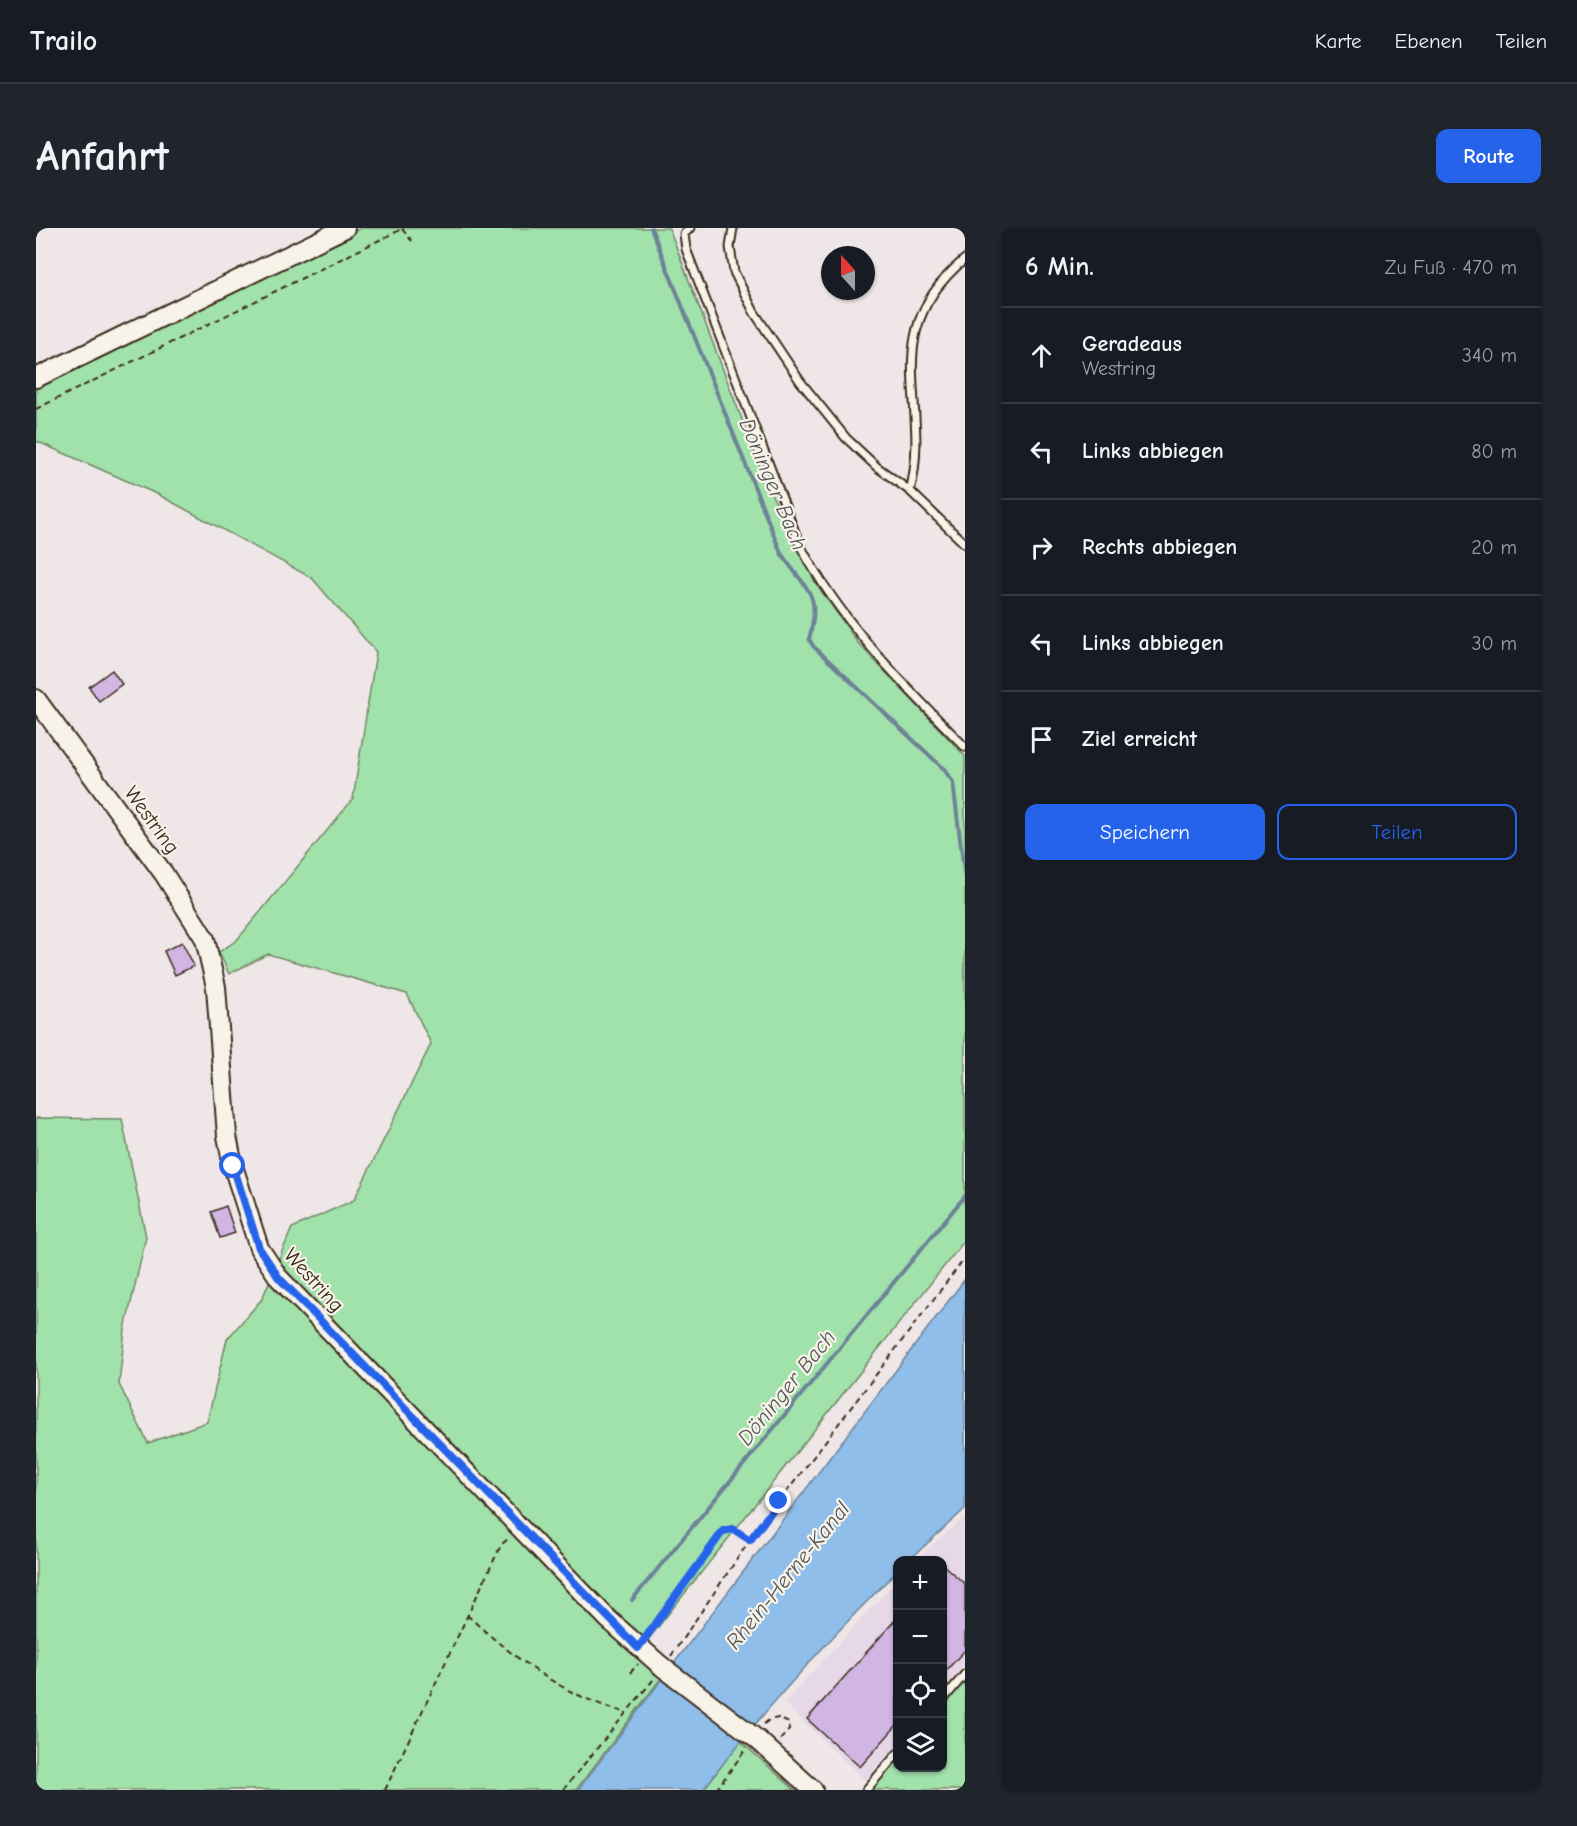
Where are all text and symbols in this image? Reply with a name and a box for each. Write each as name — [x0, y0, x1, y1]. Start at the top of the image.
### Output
text: Trailo — [30, 25, 97, 57]
text: Karte — [1315, 29, 1362, 53]
text: Ebenen — [1395, 29, 1463, 53]
text: Teilen — [1496, 29, 1547, 53]
button: Route — [1436, 129, 1541, 183]
text: Anfahrt — [36, 132, 169, 181]
north arrow — [821, 246, 875, 300]
text: 6 Min. — [1025, 252, 1094, 282]
text: Zu Fuß · 470 m — [1385, 256, 1517, 279]
text: Geradeaus — [1082, 331, 1182, 357]
icon: ahead — [1025, 339, 1058, 372]
text: 340 m — [1462, 344, 1517, 367]
text: Westring — [1082, 357, 1156, 380]
water label: Döninger Bach — [734, 414, 813, 554]
icon: left — [1025, 435, 1058, 468]
text: Links abbiegen — [1082, 438, 1224, 464]
text: 80 m — [1471, 440, 1517, 463]
icon: right — [1025, 531, 1058, 564]
text: Rechts abbiegen — [1082, 534, 1237, 560]
text: 20 m — [1471, 536, 1517, 559]
icon: left — [1025, 627, 1058, 660]
text: Links abbiegen — [1082, 630, 1224, 656]
text: 30 m — [1471, 632, 1517, 655]
icon: arrive — [1025, 723, 1058, 756]
text: Ziel erreicht — [1082, 726, 1197, 752]
street label: Westring — [119, 781, 185, 859]
button: Speichern — [1025, 804, 1265, 860]
button: Teilen — [1277, 804, 1517, 860]
route start — [219, 1152, 245, 1178]
street label: Westring — [279, 1243, 349, 1317]
water label: Döninger Bach — [732, 1325, 841, 1451]
route end — [765, 1487, 791, 1513]
water label: Rhein-Herne-Kanal — [720, 1496, 856, 1655]
map controls — [893, 1556, 947, 1772]
button: + — [893, 1556, 947, 1610]
button: − — [893, 1610, 947, 1664]
button: locate — [893, 1664, 947, 1718]
button: layers — [893, 1718, 947, 1772]

